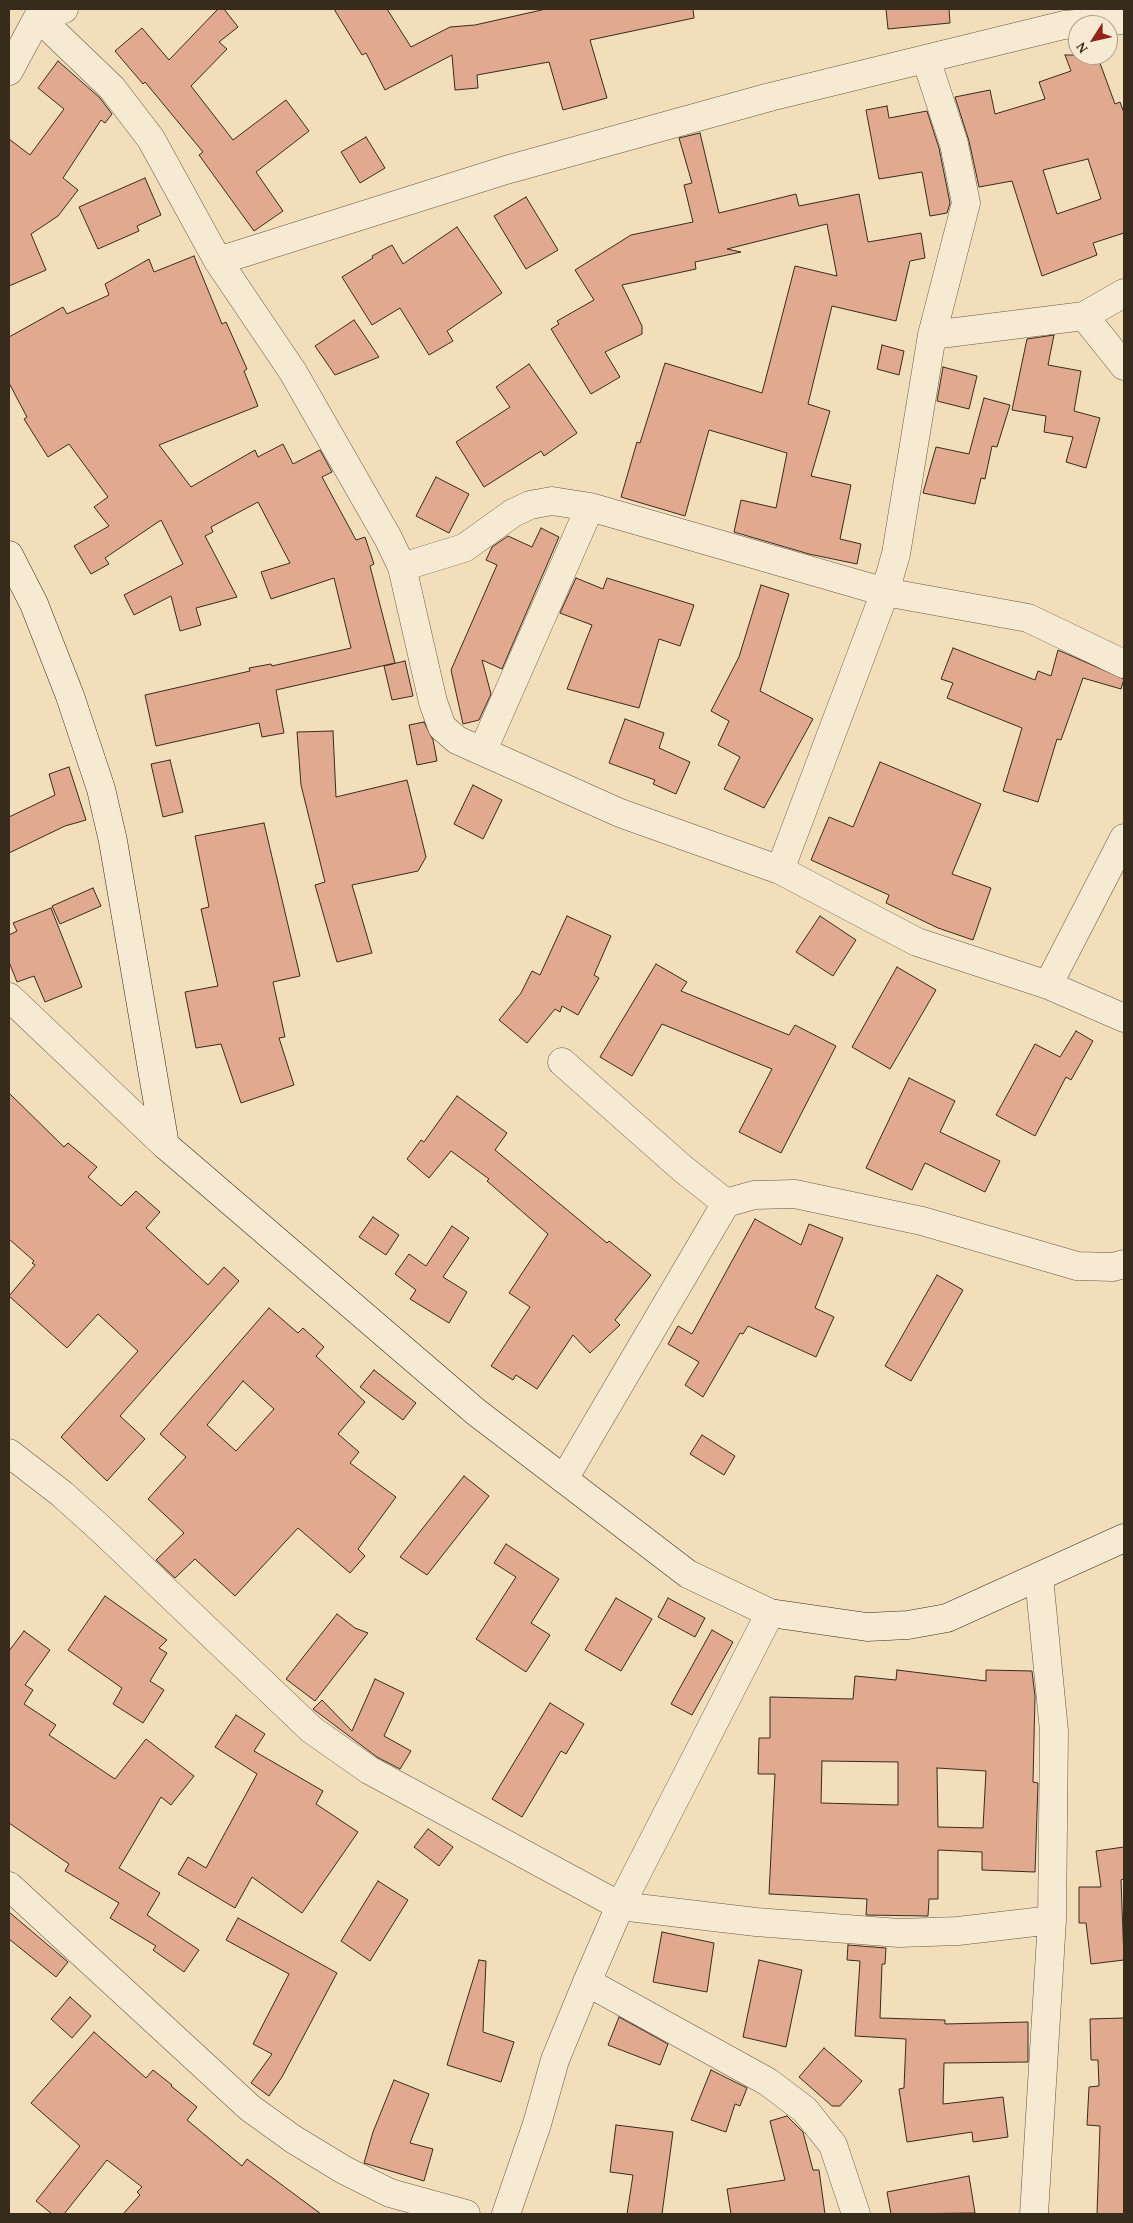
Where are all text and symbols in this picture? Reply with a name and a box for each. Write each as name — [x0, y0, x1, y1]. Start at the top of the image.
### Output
north arrow — [1068, 15, 1118, 65]
text: N — [1071, 38, 1092, 58]

